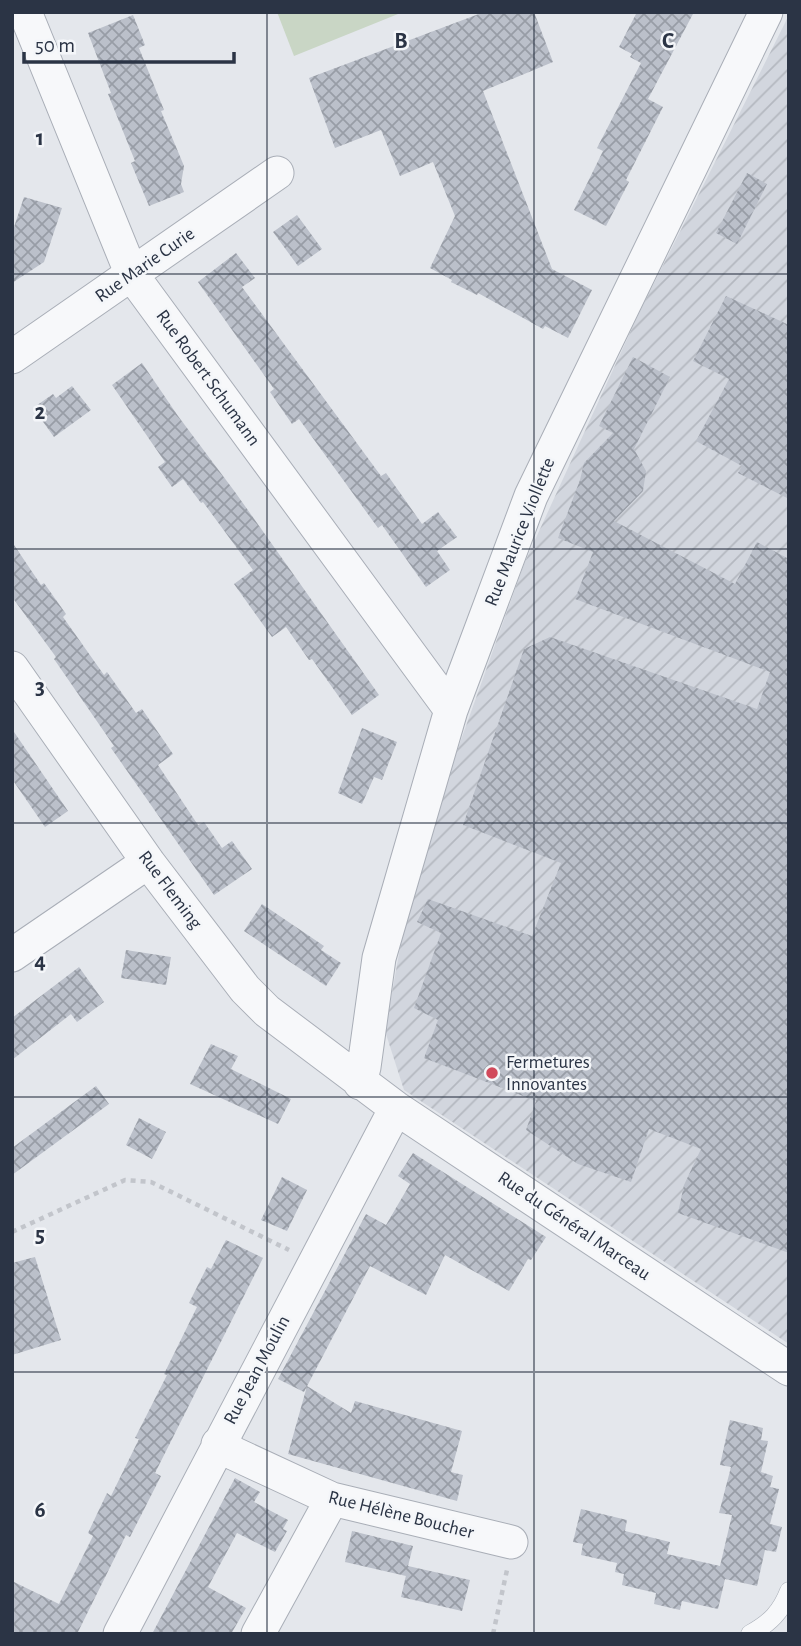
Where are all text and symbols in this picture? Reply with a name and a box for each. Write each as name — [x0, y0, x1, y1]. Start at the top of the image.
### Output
scale bar — [24, 21, 234, 65]
text: B — [394, 30, 408, 53]
text: C — [662, 30, 674, 53]
text: 50 m — [35, 35, 75, 56]
text: 1 — [36, 127, 44, 150]
street label: Rue Marie Curie — [92, 224, 198, 306]
street label: Rue Robert Schumann — [152, 306, 264, 450]
text: 2 — [35, 401, 46, 424]
street label: Rue Maurice Viollette — [482, 455, 558, 609]
text: 3 — [35, 676, 45, 699]
street label: Rue Fleming — [135, 847, 206, 933]
text: 4 — [34, 950, 46, 973]
place label: Fermetures Innovantes — [506, 1053, 590, 1094]
marker: Fermetures Innovantes — [484, 1065, 500, 1081]
street label: Rue du Général Marceau — [494, 1168, 654, 1284]
text: 5 — [35, 1224, 45, 1247]
street label: Rue Jean Moulin — [220, 1312, 294, 1428]
street label: Rue Hélène Boucher — [326, 1488, 476, 1542]
text: 6 — [34, 1499, 46, 1522]

